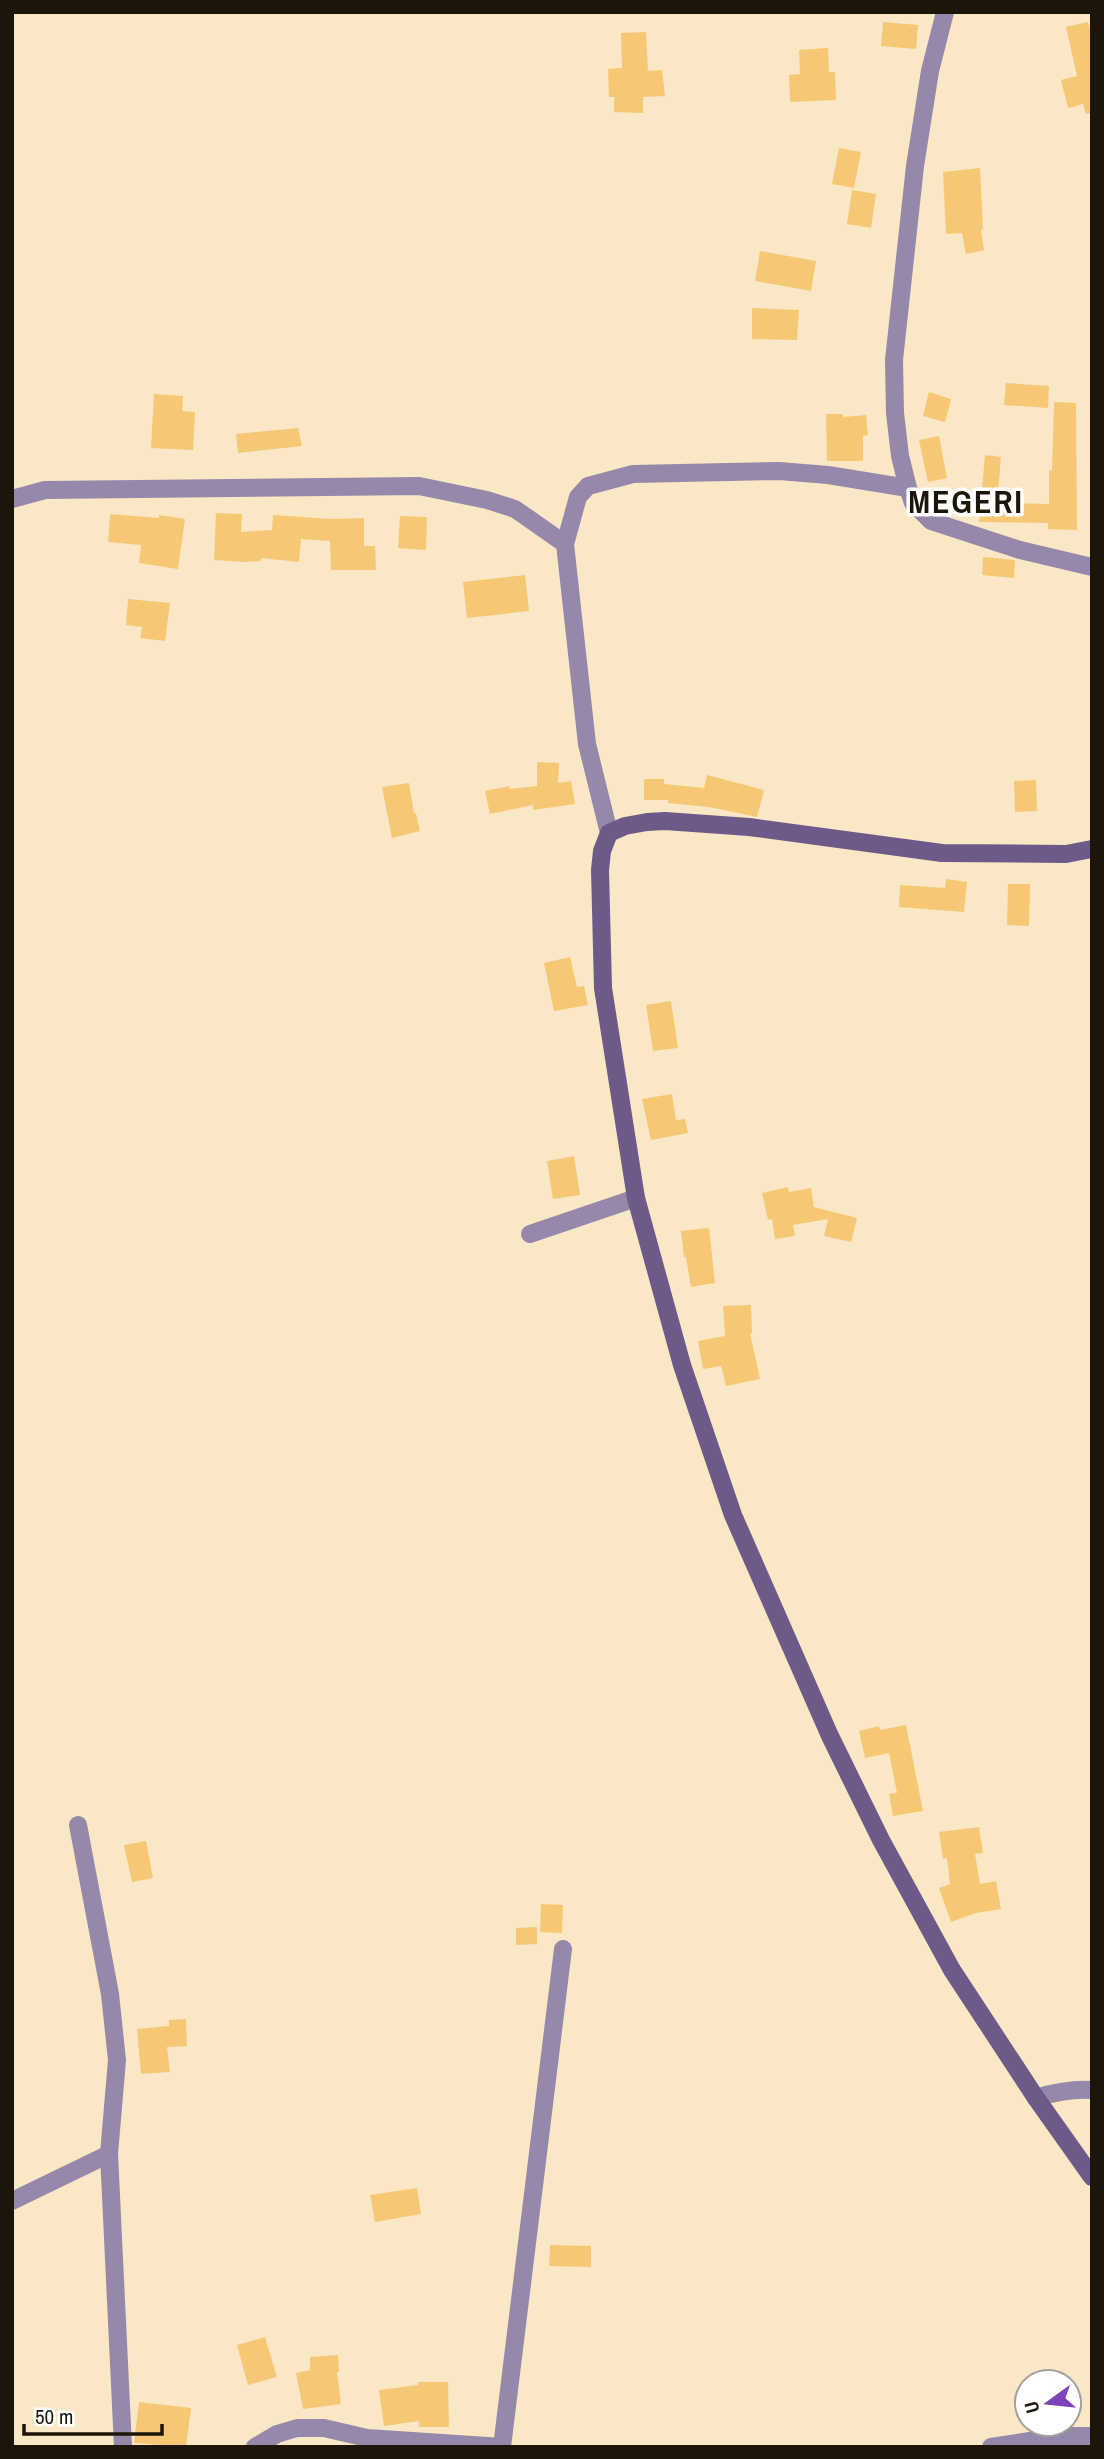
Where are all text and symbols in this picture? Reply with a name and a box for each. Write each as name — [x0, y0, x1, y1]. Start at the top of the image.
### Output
district label: MEGERI — [908, 480, 1024, 523]
north arrow — [1013, 2368, 1083, 2438]
scale bar — [24, 2392, 163, 2436]
text: U — [1018, 2399, 1046, 2416]
text: 50 m — [35, 2402, 73, 2431]

